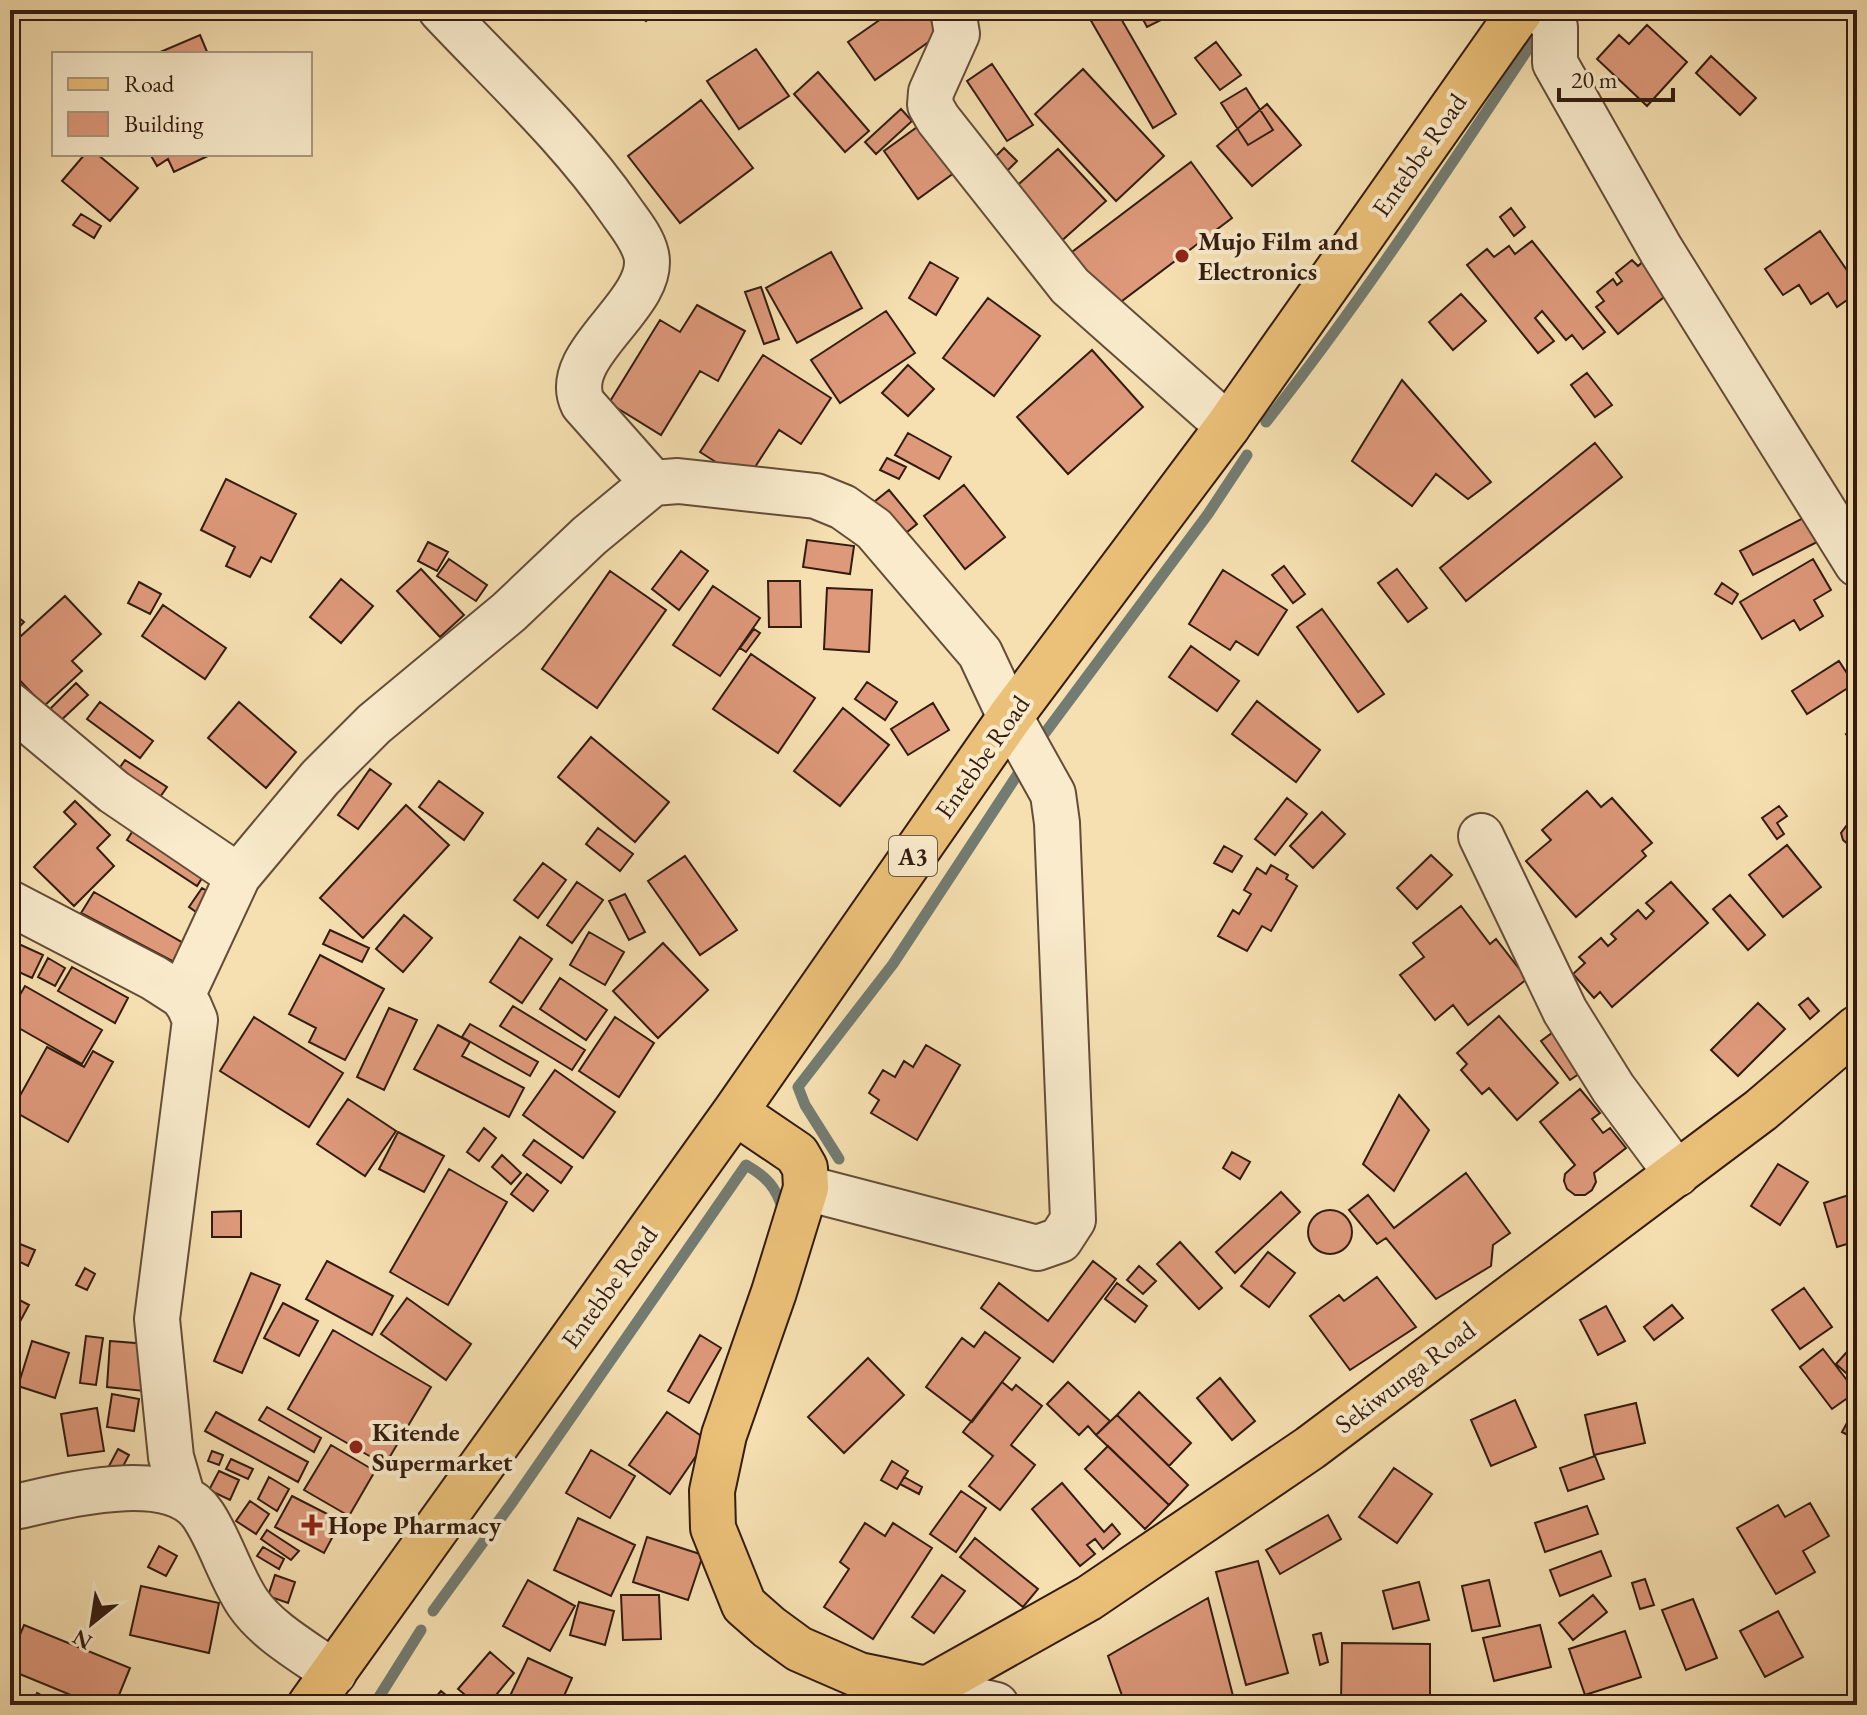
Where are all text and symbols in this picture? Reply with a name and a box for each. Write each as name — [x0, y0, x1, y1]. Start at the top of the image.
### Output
legend — [52, 52, 312, 156]
scale bar — [1559, 52, 1673, 102]
text: 20 m — [1571, 64, 1618, 95]
text: Road — [124, 68, 175, 99]
street label: Entebbe Road — [1364, 86, 1474, 223]
text: Building — [124, 108, 204, 139]
place label: Mujo Film and Electronics — [1198, 224, 1359, 288]
marker: Mujo Film and Electronics — [1173, 247, 1191, 265]
street label: Entebbe Road — [927, 688, 1037, 825]
road number: A3 — [889, 836, 937, 876]
street label: Entebbe Road — [553, 1218, 665, 1355]
street label: Sekiwunga Road — [1328, 1313, 1483, 1441]
place label: Kitende Supermarket — [372, 1415, 513, 1479]
marker: Kitende Supermarket — [347, 1438, 365, 1456]
place label: Hope Pharmacy — [328, 1508, 502, 1542]
marker: Hope Pharmacy — [303, 1516, 321, 1534]
north arrow — [52, 1583, 132, 1663]
text: N — [67, 1623, 97, 1657]

